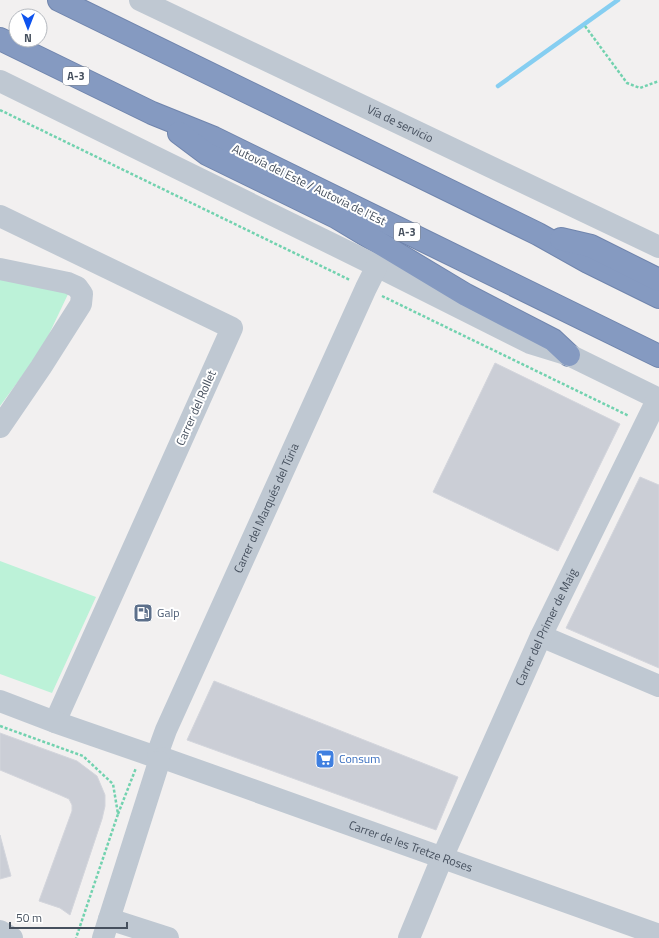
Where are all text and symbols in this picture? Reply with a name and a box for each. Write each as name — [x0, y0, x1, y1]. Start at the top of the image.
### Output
north arrow — [8, 8, 48, 48]
text: N — [24, 30, 32, 46]
road number: A-3 — [63, 67, 89, 85]
street label: Vía de servicio — [364, 99, 437, 147]
street label: Autovía del Este / Autovia de l'Est — [229, 139, 390, 231]
road number: A-3 — [394, 223, 420, 241]
street label: Carrer del Rollet — [170, 366, 221, 449]
street label: Carrer del Marqués del Túria — [228, 440, 304, 576]
street label: Carrer del Primer de Maig — [510, 565, 582, 689]
fuel station icon: Galp — [132, 602, 154, 624]
place label: Galp — [157, 603, 180, 622]
supermarket icon: Consum — [314, 748, 336, 770]
place label: Consum — [339, 749, 380, 768]
street label: Carrer de les Tretze Roses — [346, 815, 476, 877]
scale bar — [10, 904, 127, 930]
text: 50 m — [16, 908, 42, 927]

